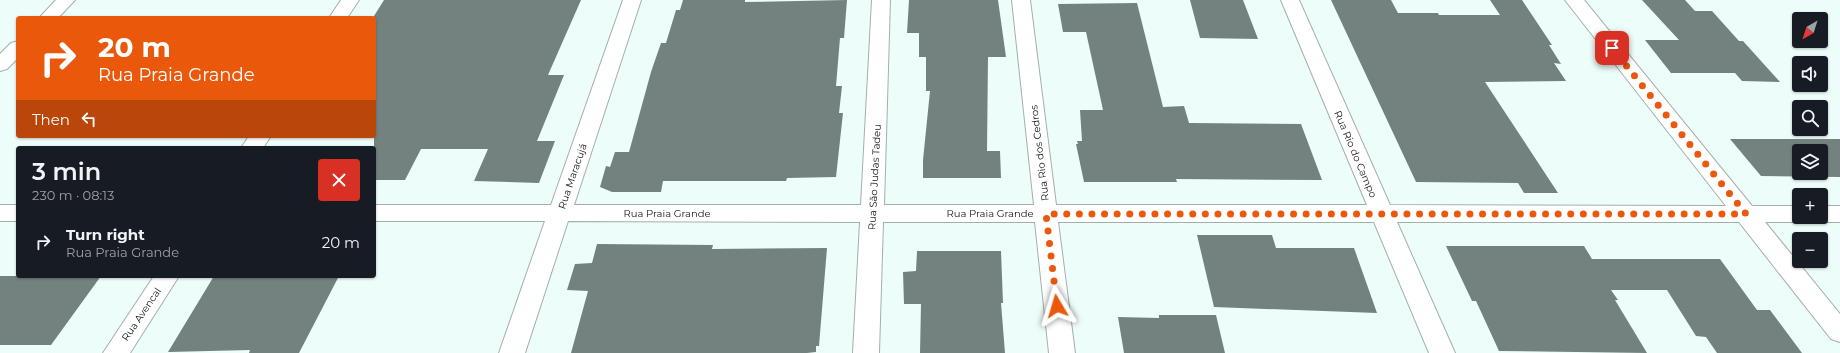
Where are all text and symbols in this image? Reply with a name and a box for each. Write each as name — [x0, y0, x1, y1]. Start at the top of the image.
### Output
north arrow — [1792, 12, 1828, 48]
map controls — [1792, 12, 1828, 268]
text: 20 m — [98, 30, 171, 64]
pin — [1595, 31, 1629, 65]
icon: right — [32, 32, 84, 84]
icon: arrive — [1601, 37, 1623, 59]
button: sound — [1792, 56, 1828, 92]
text: Rua Praia Grande — [98, 64, 255, 86]
button: search — [1792, 100, 1828, 136]
street label: Rua Rio dos Cedros — [1027, 104, 1052, 202]
icon: left — [78, 108, 100, 130]
street label: Rua Rio do Campo — [1331, 109, 1380, 200]
text: Then — [32, 110, 70, 129]
street label: Rua São Judas Tadeu — [865, 124, 884, 230]
street label: Rua Maracujá — [555, 142, 590, 211]
button: layers — [1792, 144, 1828, 180]
text: 3 min — [32, 157, 101, 186]
button: close — [318, 159, 360, 201]
text: 230 m · 08:13 — [32, 187, 114, 203]
button: + — [1792, 188, 1828, 224]
street label: Rua Praia Grande — [624, 207, 710, 220]
street label: Rua Praia Grande — [947, 207, 1033, 220]
text: Turn right — [66, 225, 145, 244]
icon: right — [32, 231, 54, 253]
button: − — [1792, 232, 1828, 268]
text: 20 m — [322, 233, 360, 252]
text: Rua Praia Grande — [66, 244, 179, 260]
street label: Rua Avencal — [119, 285, 164, 343]
position arrow — [1036, 285, 1078, 327]

